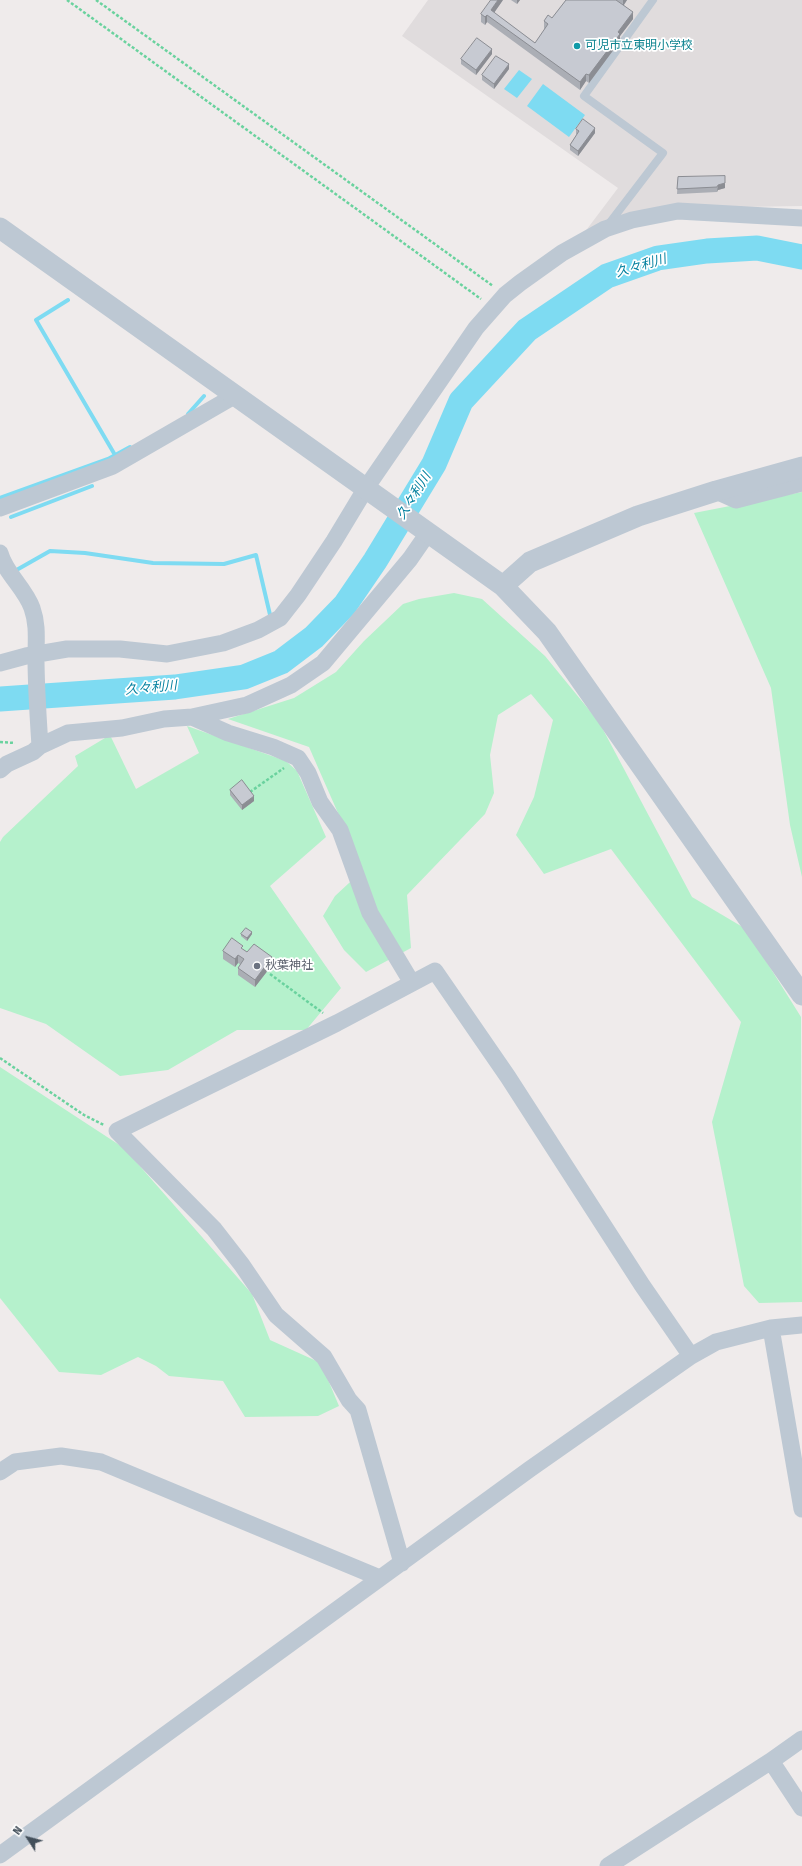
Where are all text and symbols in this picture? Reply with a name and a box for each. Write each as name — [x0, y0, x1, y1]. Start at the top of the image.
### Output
place label: 可児市立東明小学校 — [585, 39, 693, 53]
marker: 可児市立東明小学校 — [572, 41, 582, 51]
water label: 久々利川 — [614, 251, 668, 281]
water label: 久々利川 — [394, 470, 434, 522]
water label: 久々利川 — [124, 678, 178, 698]
place label: 秋葉神社 — [265, 959, 313, 973]
marker: 秋葉神社 — [252, 961, 262, 971]
north arrow — [8, 1818, 48, 1858]
text: N — [10, 1824, 25, 1837]

